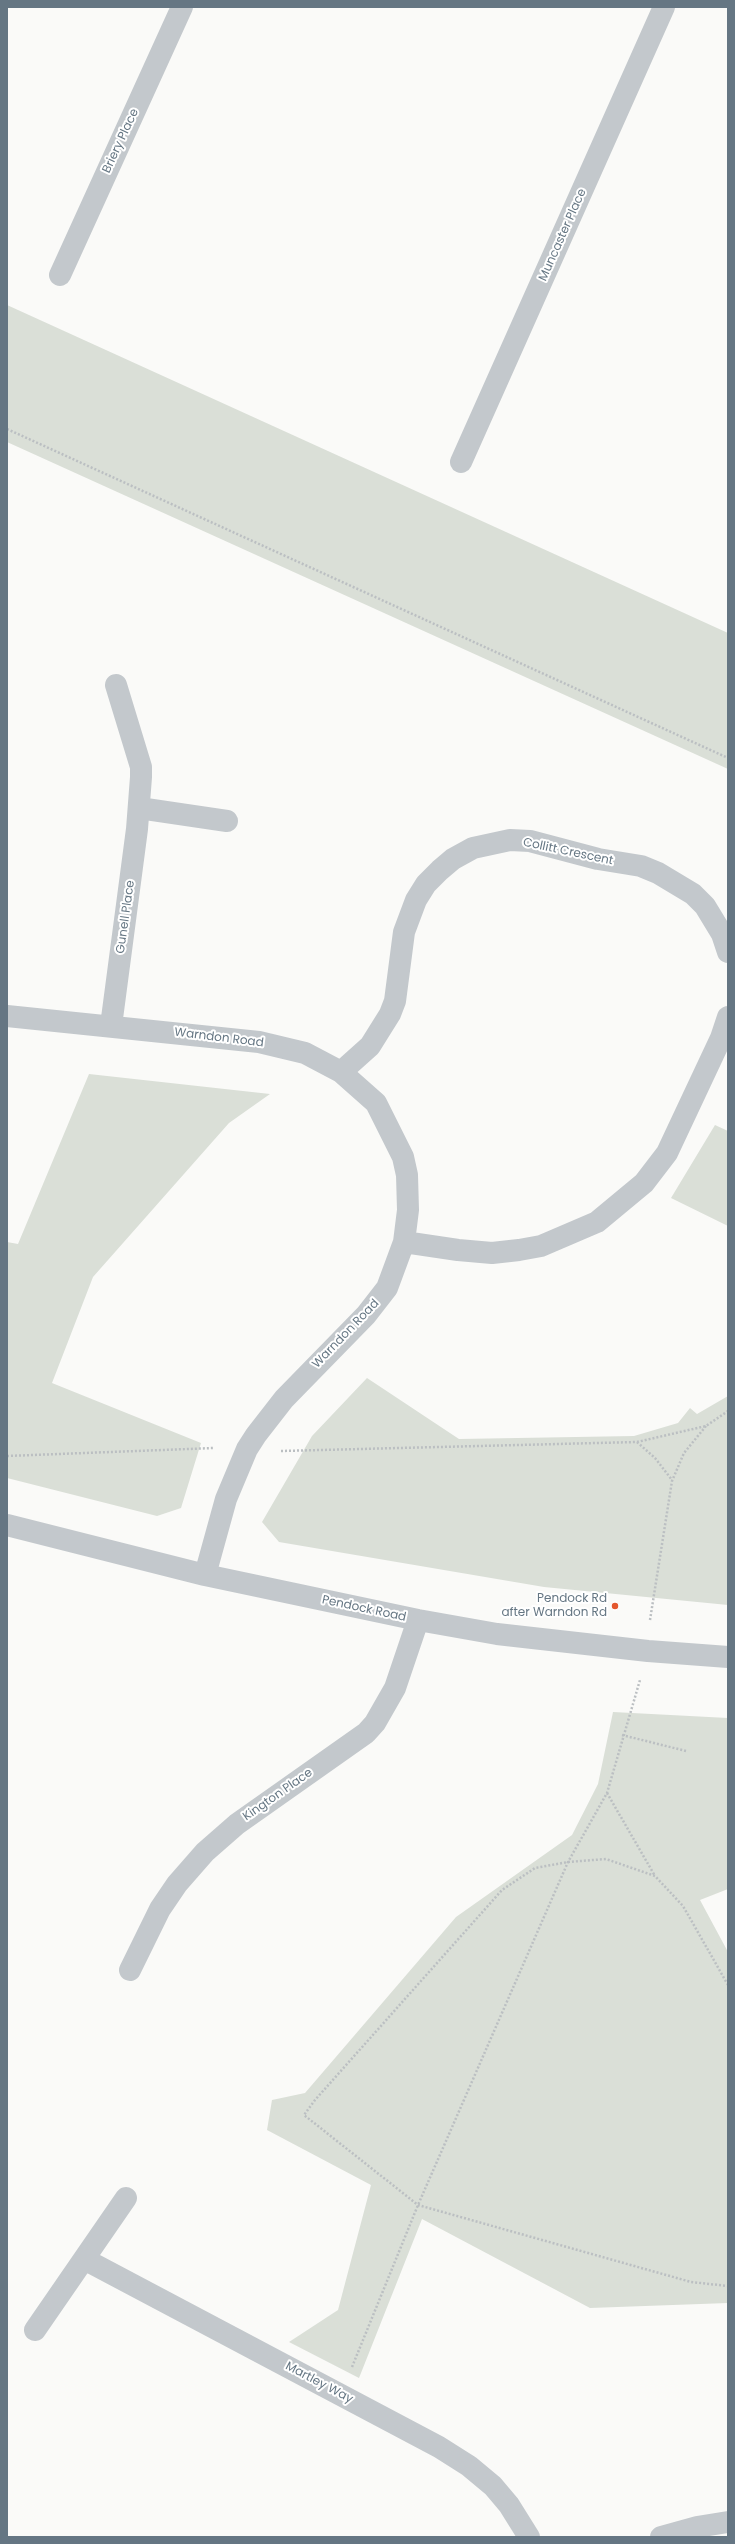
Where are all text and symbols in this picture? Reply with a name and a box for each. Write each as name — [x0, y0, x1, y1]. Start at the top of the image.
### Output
street label: Briery Place — [100, 107, 142, 175]
street label: Muncaster Place — [536, 187, 590, 283]
street label: Collitt Crescent — [522, 835, 614, 869]
street label: Gunell Place — [114, 879, 138, 955]
street label: Warndon Road — [174, 1025, 264, 1051]
street label: Warndon Road — [310, 1297, 382, 1371]
place label: Pendock Rd after Warndon Rd — [501, 1592, 607, 1620]
street label: Pendock Road — [321, 1593, 407, 1625]
marker: Pendock Rd after Warndon Rd — [610, 1601, 620, 1611]
street label: Kington Place — [240, 1766, 316, 1824]
street label: Martley Way — [283, 2359, 355, 2407]

